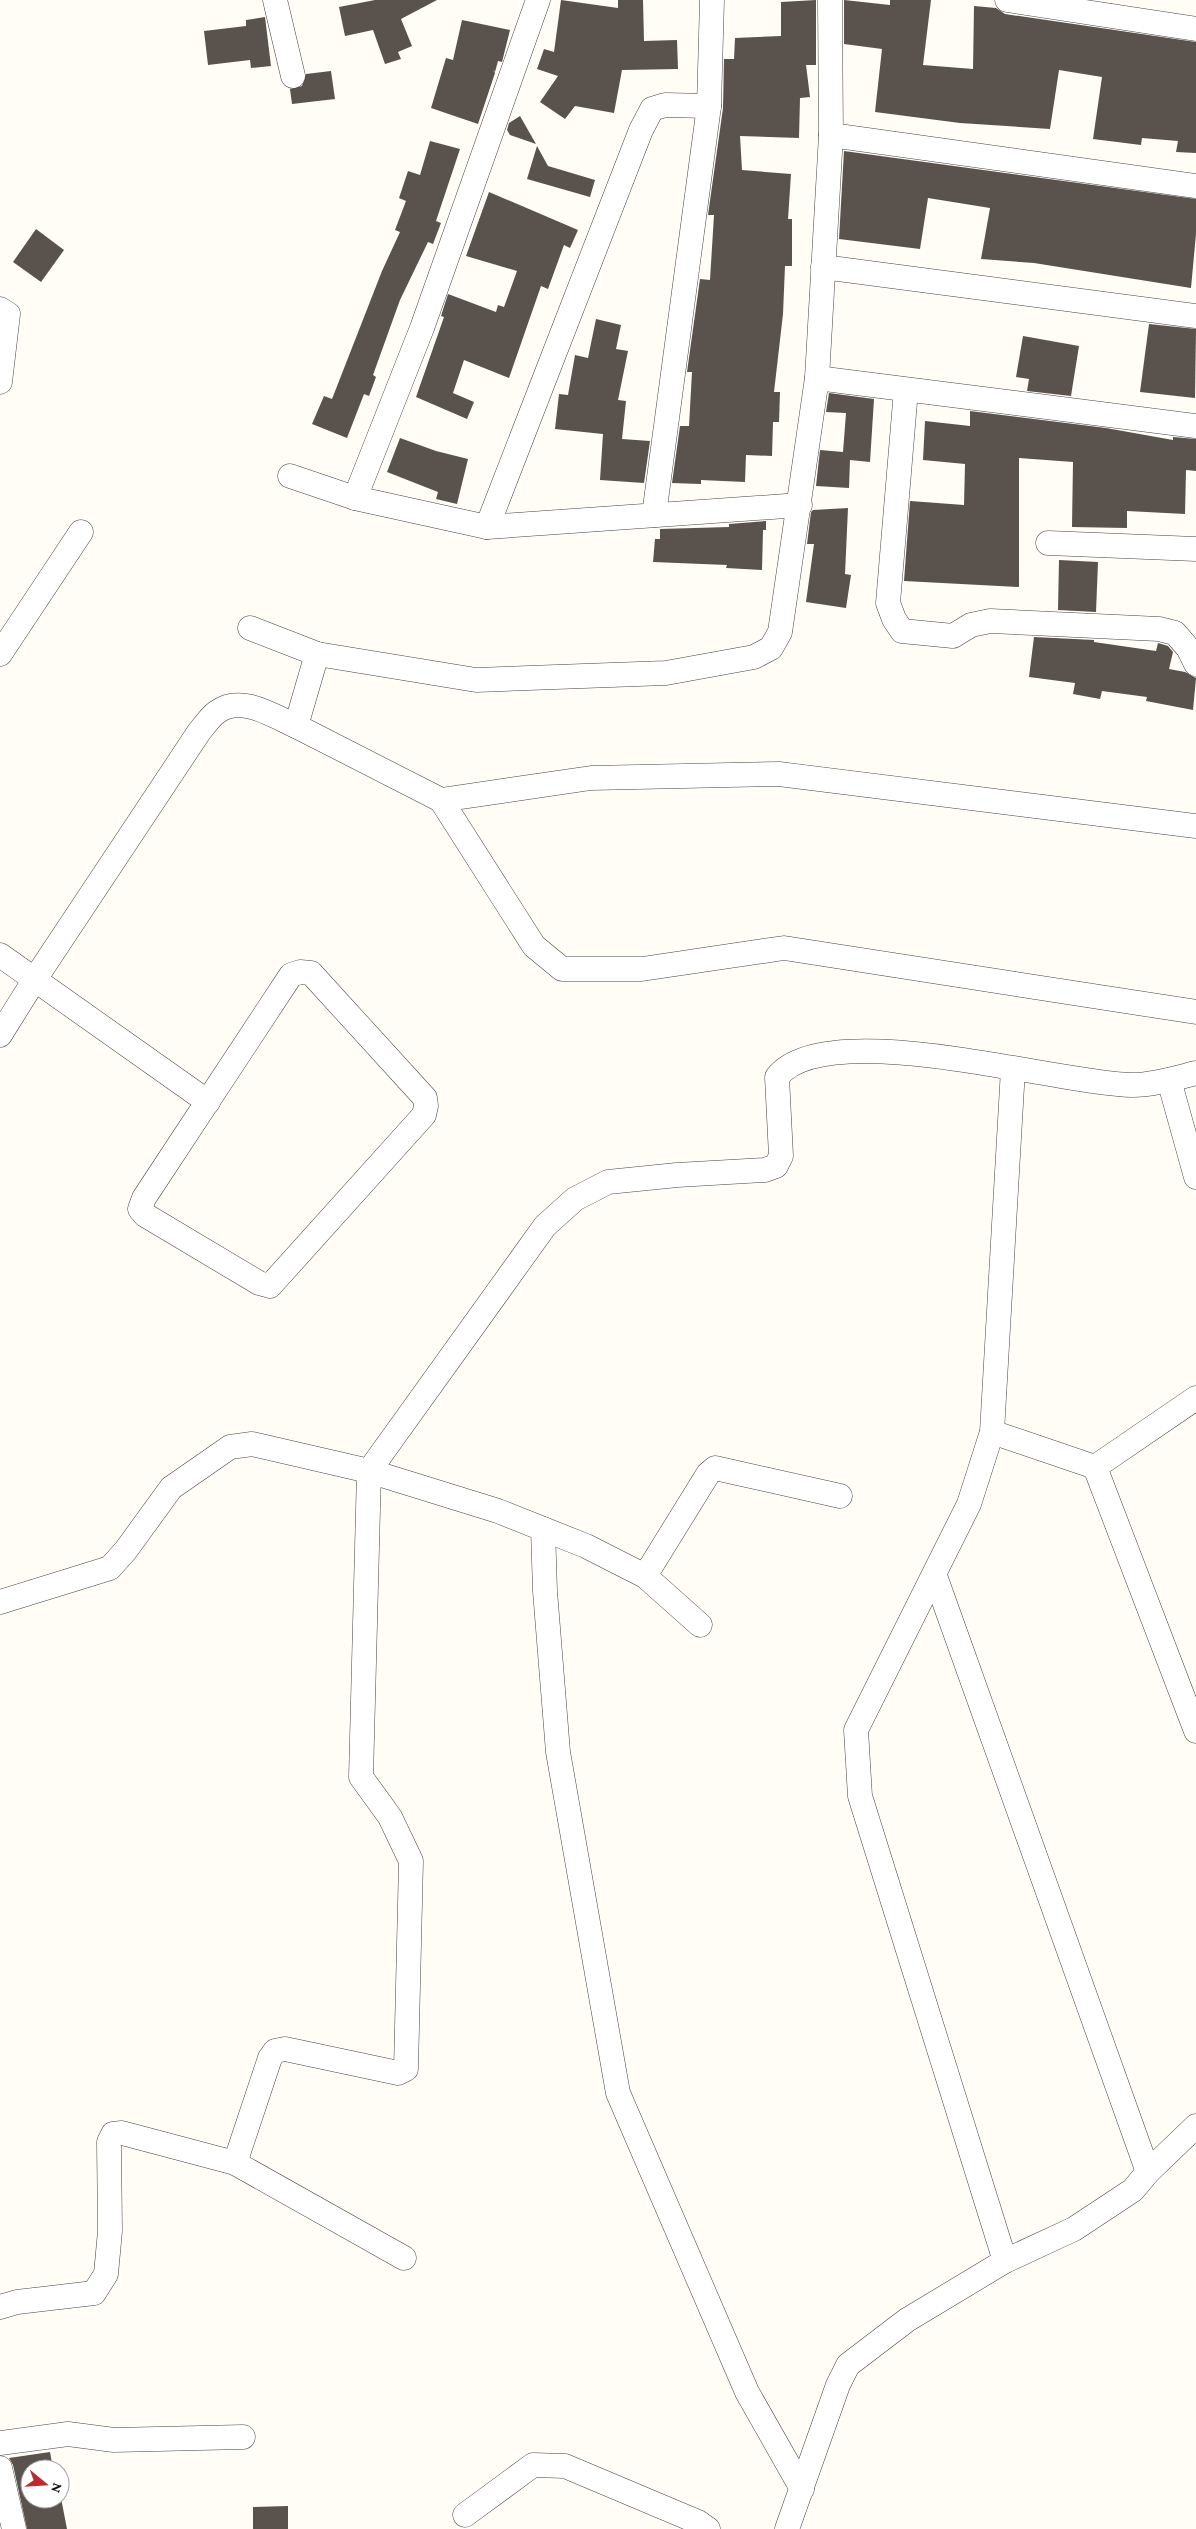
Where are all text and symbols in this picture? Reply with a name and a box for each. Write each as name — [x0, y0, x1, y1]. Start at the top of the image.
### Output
north arrow — [20, 2459, 70, 2509]
text: N — [48, 2481, 66, 2495]

